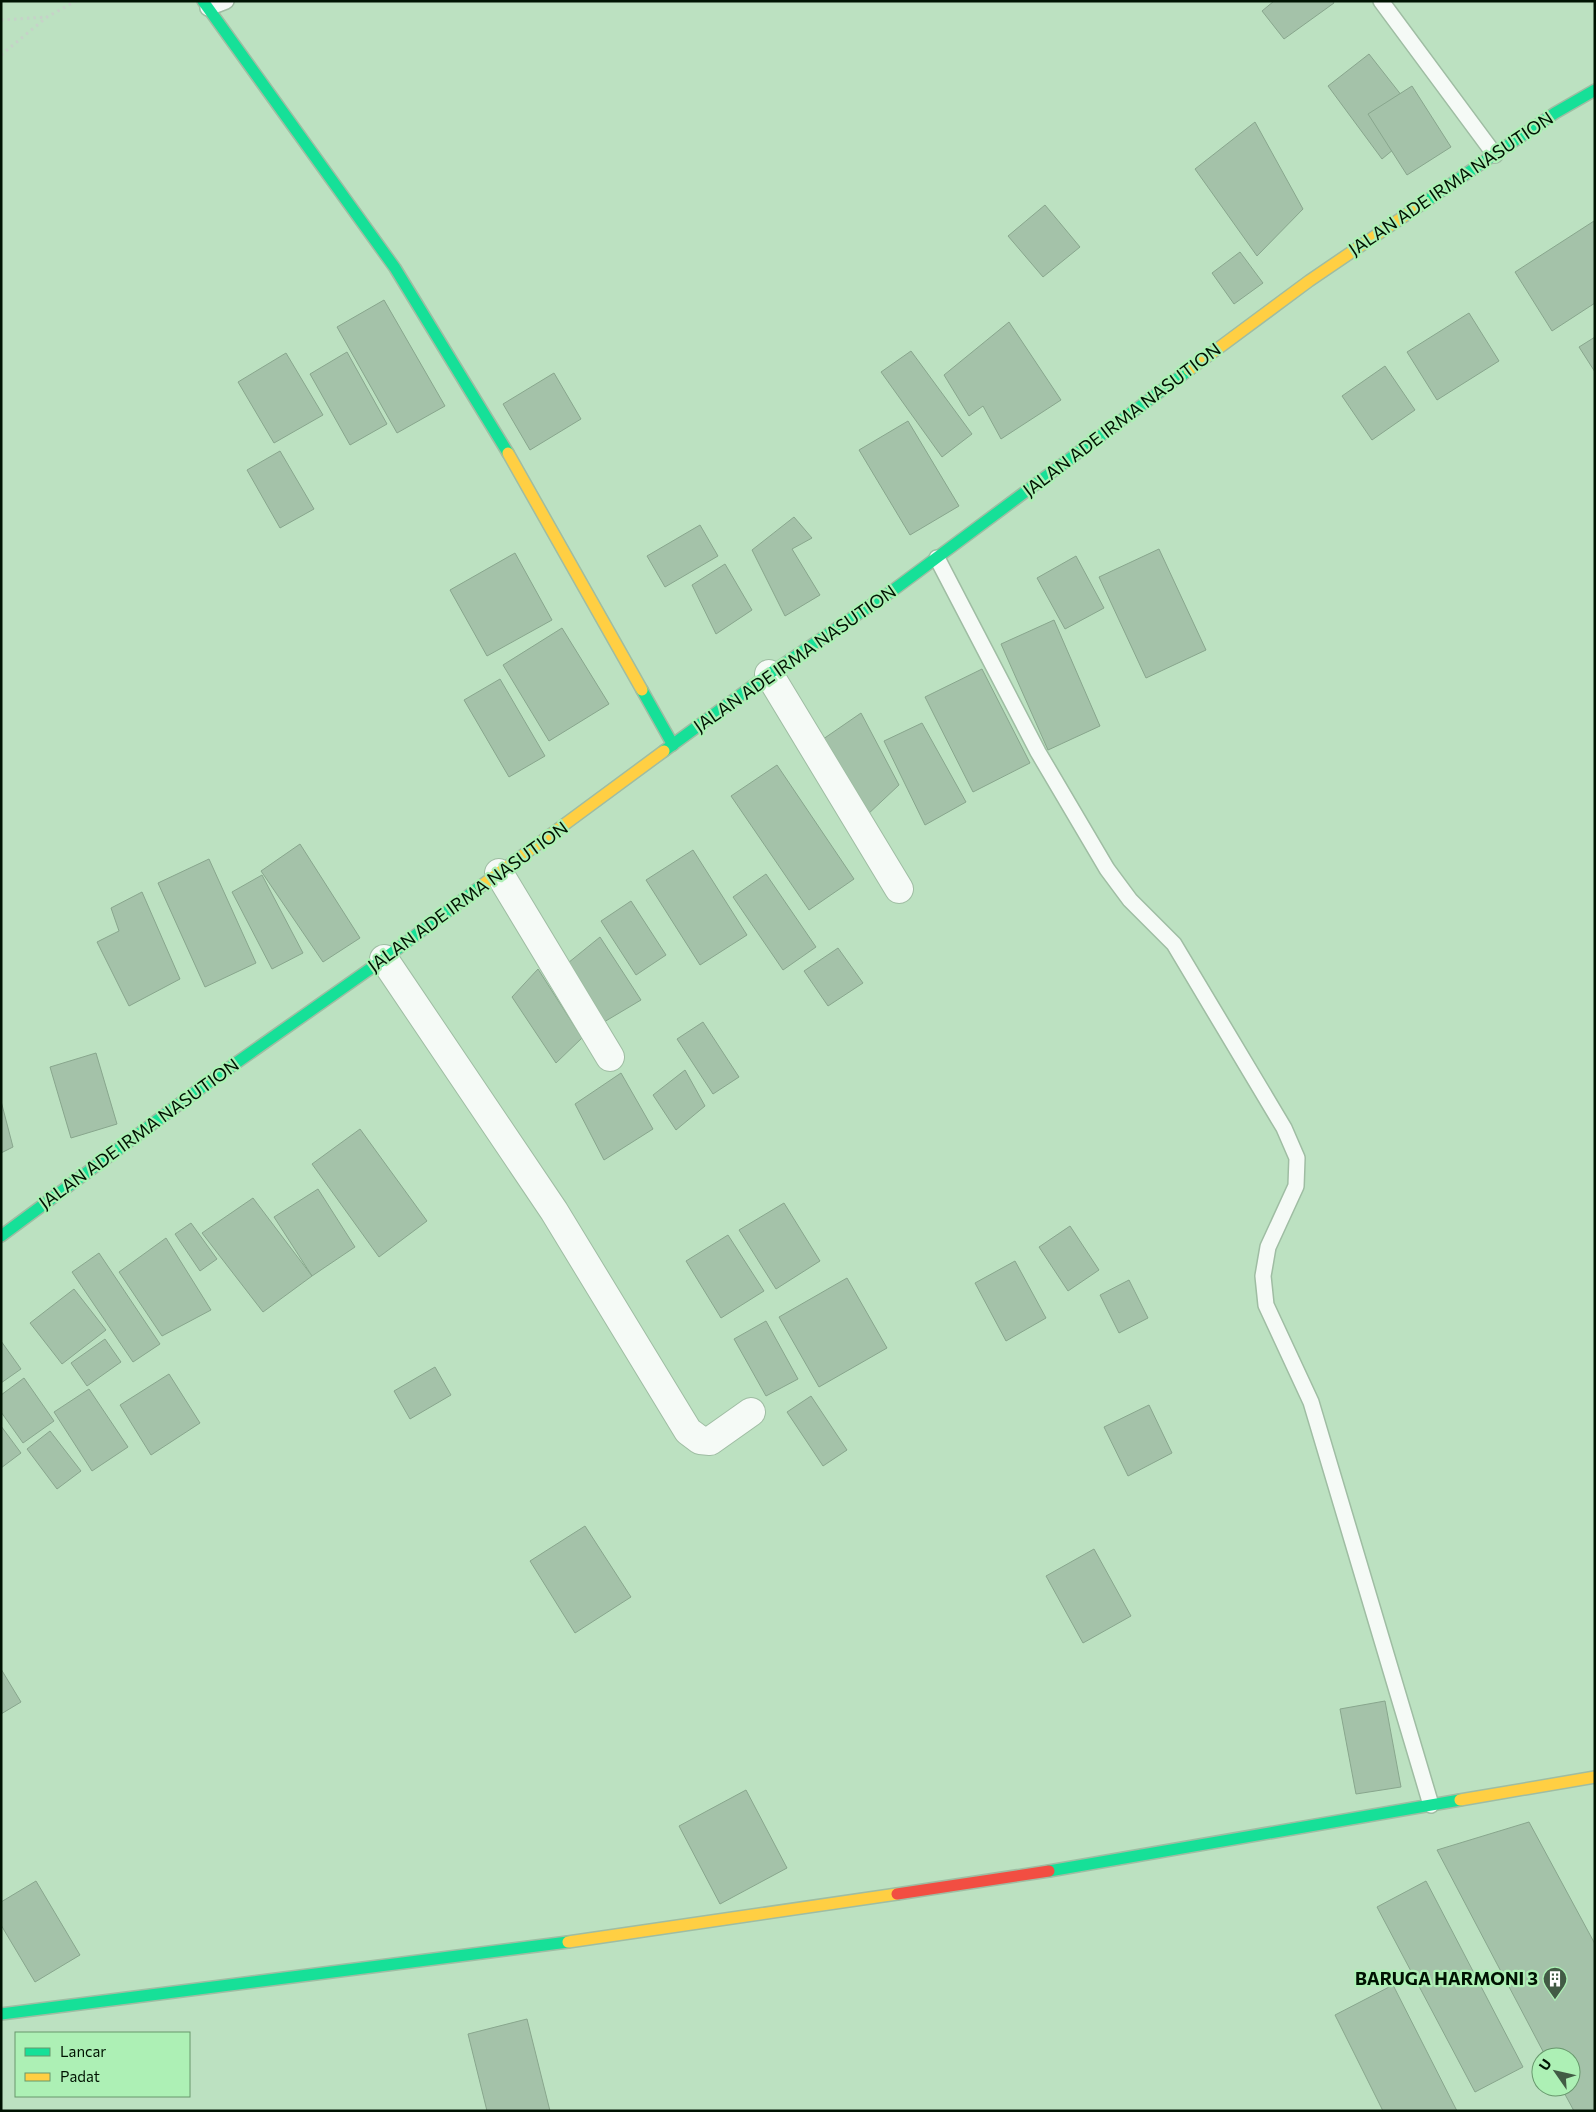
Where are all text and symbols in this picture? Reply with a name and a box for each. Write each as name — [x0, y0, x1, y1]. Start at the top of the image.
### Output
street label: JALAN ADE IRMA NASUTION — [1344, 106, 1557, 260]
street label: JALAN ADE IRMA NASUTION — [1018, 338, 1225, 501]
street label: JALAN ADE IRMA NASUTION — [689, 580, 900, 737]
street label: JALAN ADE IRMA NASUTION — [363, 816, 572, 976]
street label: JALAN ADE IRMA NASUTION — [34, 1053, 243, 1213]
building icon: BARUGA HARMONI 3 — [1542, 1966, 1568, 2000]
place label: BARUGA HARMONI 3 — [1355, 1967, 1538, 1989]
legend — [15, 2032, 190, 2097]
text: Lancar — [60, 2042, 106, 2060]
north arrow — [1531, 2047, 1581, 2097]
text: U — [1535, 2055, 1555, 2073]
text: Padat — [60, 2067, 100, 2085]

